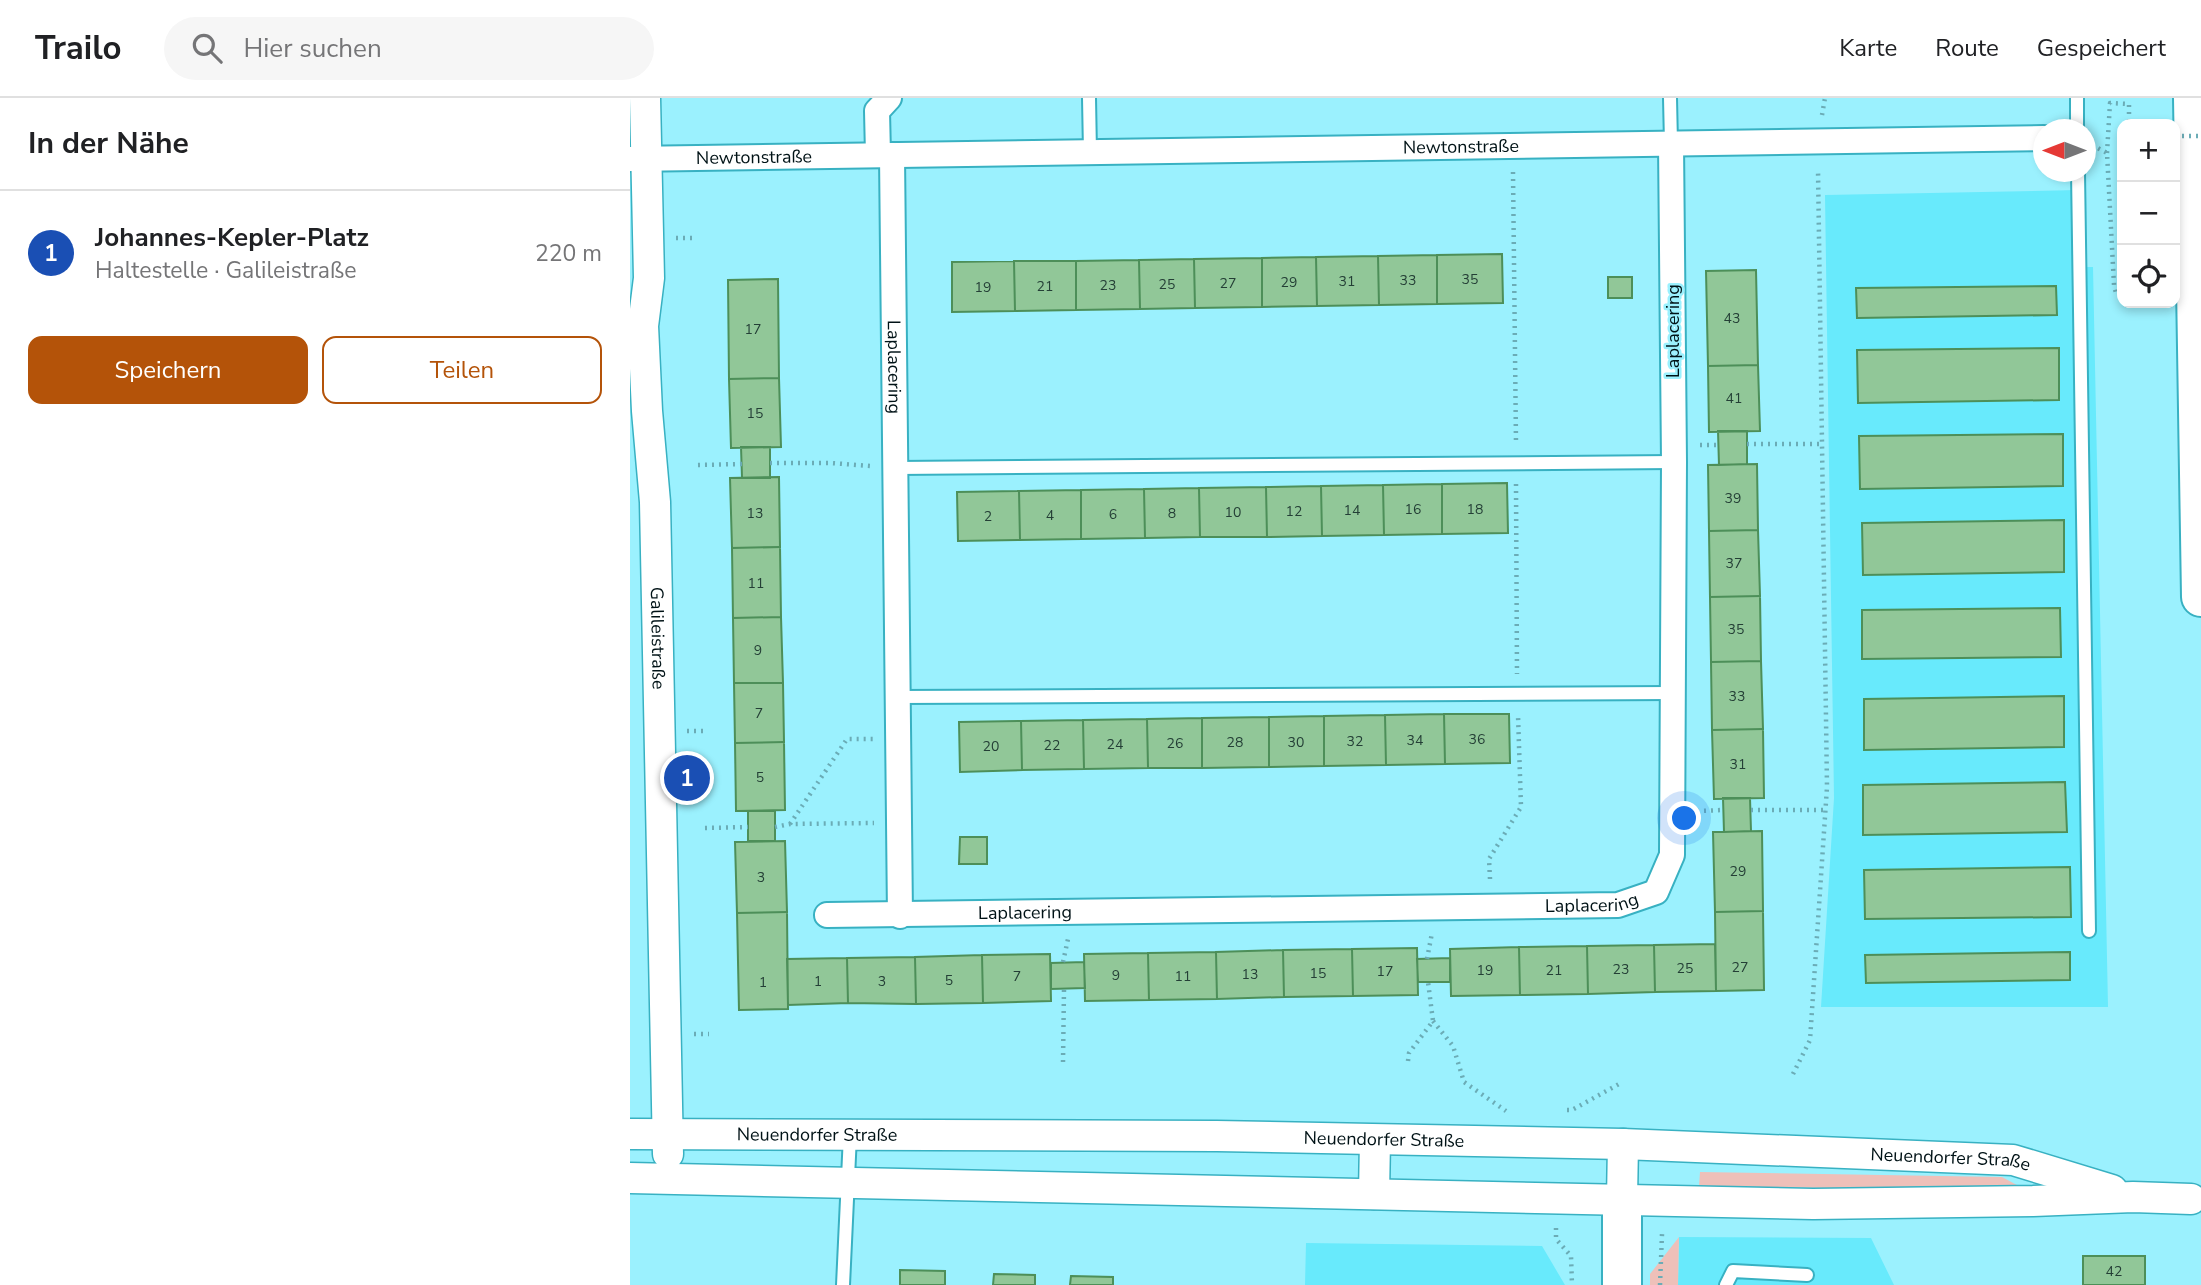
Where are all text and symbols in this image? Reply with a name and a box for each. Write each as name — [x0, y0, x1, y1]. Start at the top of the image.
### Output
search box — [164, 17, 654, 80]
text: Trailo — [35, 26, 122, 71]
icon: search — [188, 29, 226, 67]
text: Hier suchen — [244, 31, 382, 66]
text: Karte — [1839, 32, 1897, 64]
text: Route — [1935, 32, 1999, 64]
text: Gespeichert — [2037, 32, 2166, 64]
north arrow — [2033, 119, 2096, 182]
map controls — [2117, 119, 2180, 308]
button: + — [2117, 119, 2180, 182]
text: In der Nähe — [28, 123, 189, 164]
street label: Newtonstraße — [1403, 134, 1519, 160]
street label: Newtonstraße — [696, 144, 812, 170]
button: − — [2117, 182, 2180, 245]
text: Johannes-Kepler-Platz — [95, 220, 369, 255]
text: 1 — [44, 238, 58, 269]
text: 220 m — [535, 238, 602, 269]
button: locate — [2117, 245, 2180, 308]
text: Haltestelle · Galileistraße — [95, 255, 356, 286]
house number: 35 — [1462, 270, 1478, 289]
house number: 33 — [1400, 271, 1416, 290]
house number: 31 — [1339, 272, 1355, 291]
house number: 29 — [1281, 273, 1297, 292]
house number: 27 — [1220, 274, 1236, 293]
house number: 25 — [1159, 275, 1175, 294]
house number: 23 — [1100, 276, 1116, 295]
house number: 21 — [1037, 277, 1053, 296]
house number: 19 — [975, 278, 991, 297]
street label: Laplacering — [1661, 284, 1685, 378]
house number: 43 — [1724, 309, 1740, 328]
house number: 17 — [745, 320, 761, 339]
street label: Laplacering — [882, 320, 907, 414]
button: Speichern — [28, 336, 308, 404]
button: Teilen — [322, 336, 602, 404]
house number: 41 — [1726, 389, 1742, 408]
house number: 15 — [747, 404, 763, 423]
house number: 39 — [1725, 489, 1741, 508]
house number: 16 — [1405, 500, 1421, 519]
house number: 18 — [1467, 500, 1483, 519]
house number: 14 — [1344, 501, 1360, 520]
house number: 12 — [1286, 502, 1302, 521]
house number: 10 — [1225, 503, 1241, 522]
house number: 13 — [747, 504, 763, 523]
house number: 8 — [1168, 504, 1176, 523]
house number: 6 — [1109, 505, 1117, 524]
house number: 4 — [1046, 506, 1054, 525]
house number: 2 — [984, 507, 992, 526]
house number: 37 — [1726, 554, 1742, 573]
house number: 11 — [748, 574, 764, 593]
street label: Galileistraße — [645, 587, 671, 690]
house number: 35 — [1728, 620, 1744, 639]
house number: 9 — [754, 641, 762, 660]
house number: 33 — [1729, 687, 1745, 706]
house number: 7 — [755, 704, 763, 723]
house number: 36 — [1469, 730, 1485, 749]
house number: 34 — [1407, 731, 1423, 750]
house number: 32 — [1347, 732, 1363, 751]
house number: 28 — [1227, 733, 1243, 752]
house number: 30 — [1288, 733, 1304, 752]
house number: 26 — [1167, 734, 1183, 753]
house number: 24 — [1107, 735, 1123, 754]
house number: 22 — [1044, 736, 1060, 755]
house number: 20 — [983, 737, 999, 756]
pin: 1 — [664, 752, 710, 804]
house number: 31 — [1730, 755, 1746, 774]
house number: 5 — [756, 768, 764, 787]
your location — [1667, 801, 1701, 835]
house number: 29 — [1730, 862, 1746, 881]
house number: 3 — [757, 868, 765, 887]
street label: Laplacering — [1545, 887, 1642, 918]
street label: Laplacering — [978, 900, 1072, 925]
house number: 27 — [1732, 958, 1748, 977]
house number: 25 — [1677, 959, 1693, 978]
house number: 23 — [1613, 960, 1629, 979]
house number: 19 — [1477, 961, 1493, 980]
house number: 21 — [1546, 961, 1562, 980]
house number: 17 — [1377, 962, 1393, 981]
house number: 15 — [1310, 964, 1326, 983]
house number: 13 — [1242, 965, 1258, 984]
house number: 9 — [1112, 966, 1120, 985]
house number: 7 — [1013, 967, 1021, 986]
house number: 11 — [1175, 967, 1191, 986]
house number: 5 — [945, 971, 953, 990]
house number: 1 — [814, 972, 822, 991]
house number: 3 — [878, 972, 886, 991]
house number: 1 — [759, 973, 767, 992]
street label: Neuendorfer Straße — [737, 1122, 897, 1147]
street label: Neuendorfer Straße — [1303, 1126, 1464, 1153]
street label: Neuendorfer Straße — [1870, 1142, 2034, 1177]
house number: 42 — [2106, 1262, 2122, 1281]

